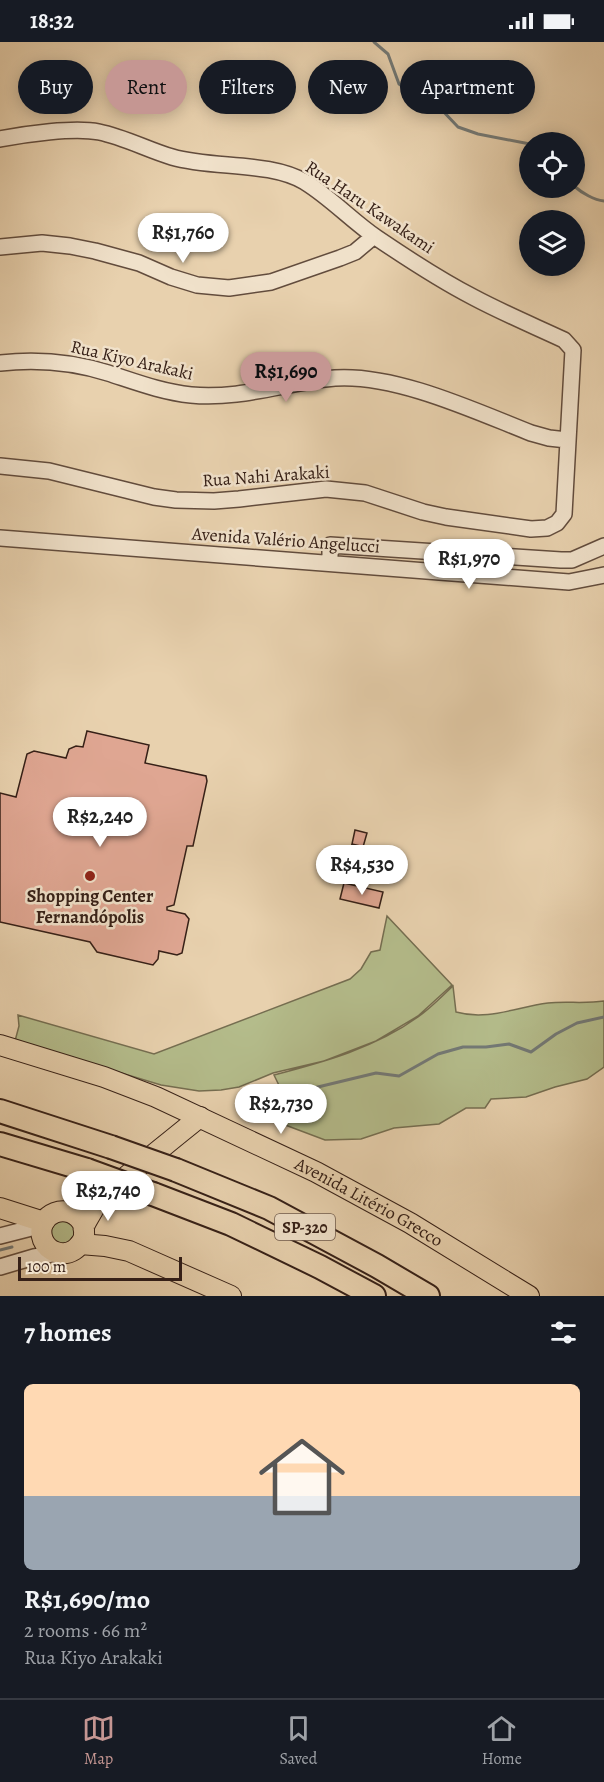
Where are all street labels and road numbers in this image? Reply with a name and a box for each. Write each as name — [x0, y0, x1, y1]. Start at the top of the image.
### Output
street label: Rua Haru Kawakami — [301, 155, 439, 259]
street label: Rua Kiyo Arakaki — [68, 334, 196, 386]
street label: Rua Nahi Arakaki — [202, 460, 330, 492]
street label: Avenida Valério Angelucci — [190, 521, 381, 559]
street label: Avenida Litério Grecco — [290, 1151, 447, 1252]
road number: SP-320 — [275, 1214, 335, 1240]

